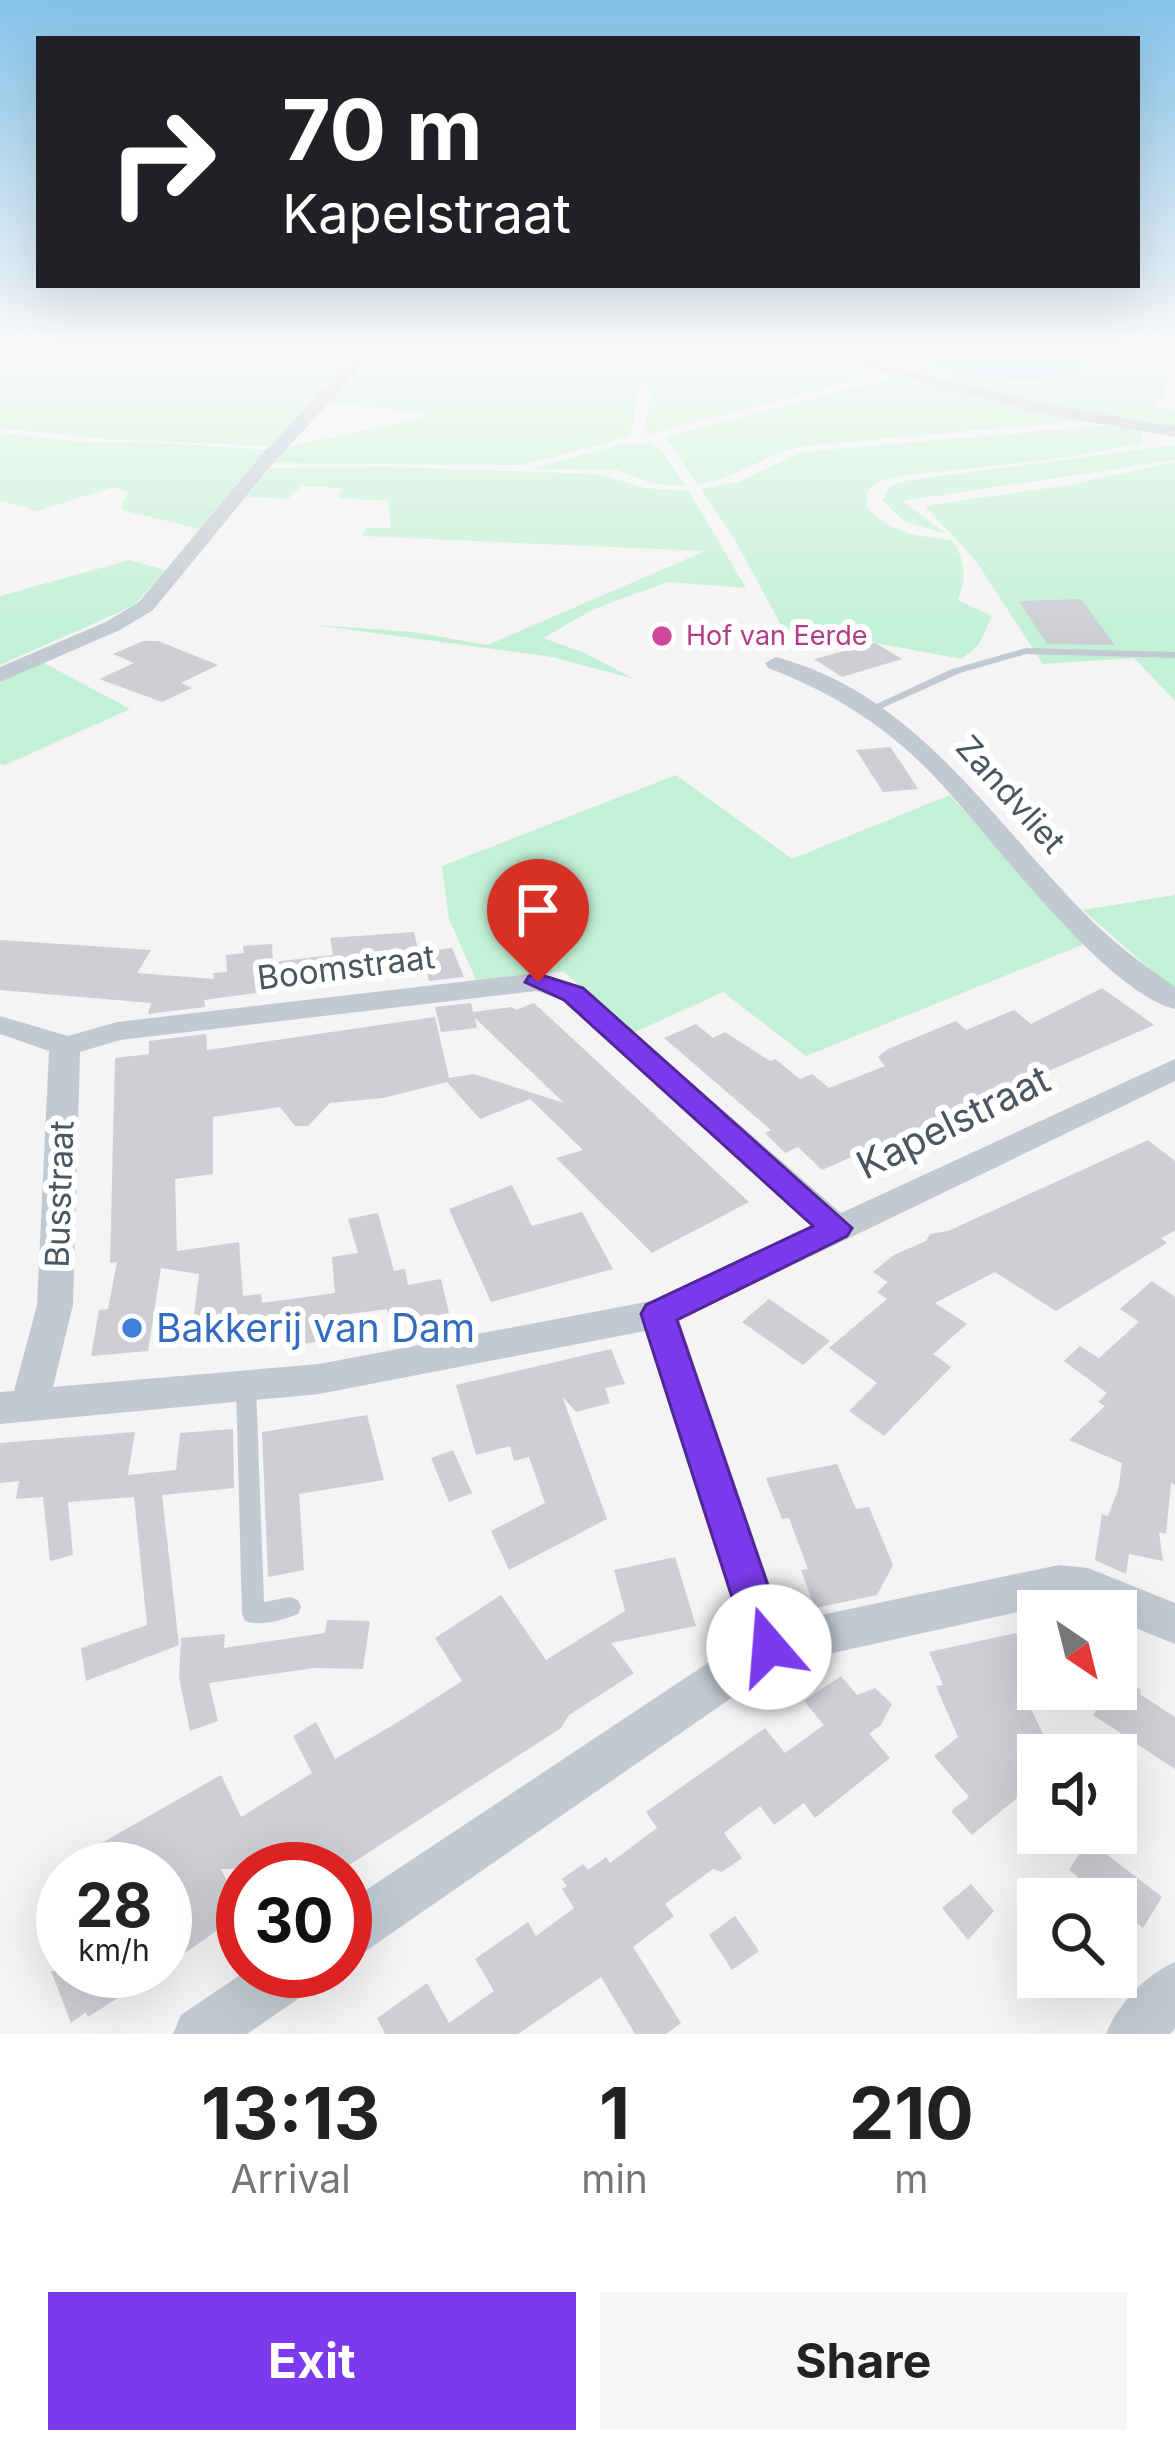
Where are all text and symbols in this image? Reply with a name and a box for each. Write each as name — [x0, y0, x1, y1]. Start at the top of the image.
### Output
text: 70 m — [282, 79, 483, 180]
icon: right — [84, 84, 240, 240]
text: Kapelstraat — [282, 181, 571, 246]
place label: Hof van Eerde — [686, 619, 868, 652]
marker: Hof van Eerde — [649, 623, 675, 649]
street label: Zandvliet — [948, 727, 1074, 861]
pin — [487, 859, 589, 982]
icon: arrive — [505, 877, 571, 943]
street label: Boomstraat — [255, 936, 437, 998]
street label: Kapelstraat — [849, 1055, 1057, 1188]
street label: Busstraat — [36, 1120, 82, 1268]
place label: Bakkerij van Dam — [156, 1304, 475, 1351]
marker: Bakkerij van Dam — [119, 1315, 145, 1341]
position arrow — [706, 1584, 832, 1710]
north arrow — [1017, 1590, 1137, 1710]
map controls — [1017, 1590, 1137, 1998]
button: sound — [1017, 1734, 1137, 1854]
speed limit sign: 30 — [216, 1842, 372, 1998]
text: 28 — [76, 1869, 152, 1941]
button: search — [1017, 1878, 1137, 1998]
text: km/h — [78, 1932, 150, 1968]
text: 13:13 — [201, 2069, 380, 2156]
text: 1 — [599, 2069, 630, 2156]
text: 210 — [849, 2069, 974, 2156]
text: Arrival — [231, 2155, 351, 2202]
text: min — [581, 2155, 648, 2202]
text: m — [894, 2155, 929, 2202]
button: Exit — [48, 2292, 576, 2430]
button: Share — [600, 2292, 1127, 2430]

